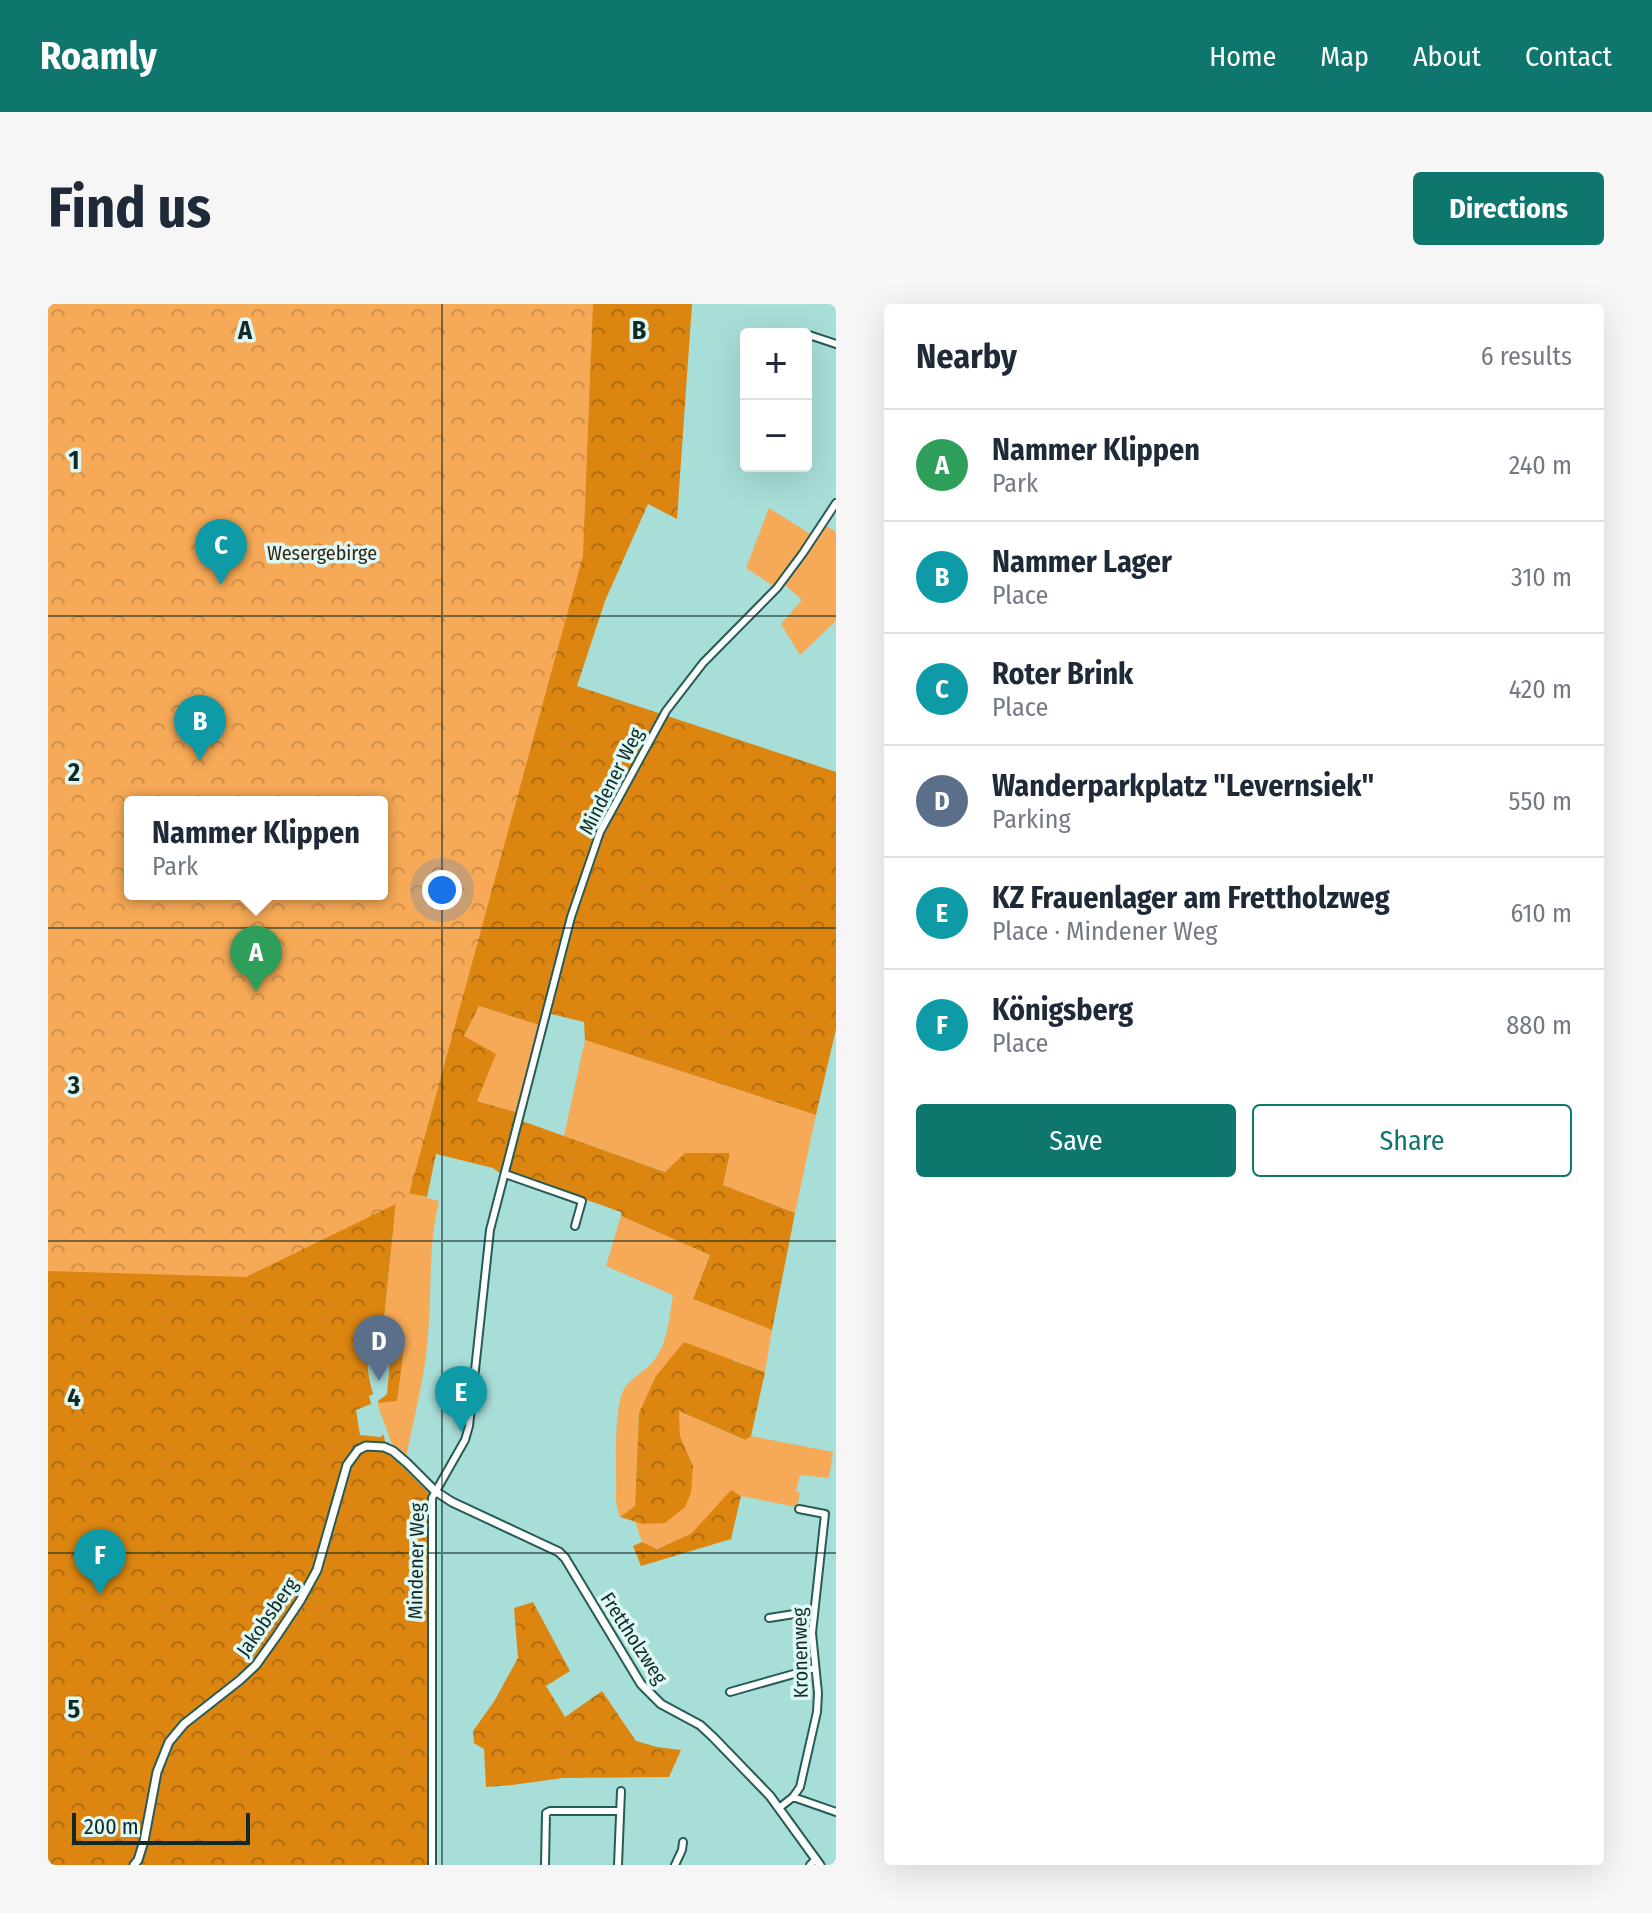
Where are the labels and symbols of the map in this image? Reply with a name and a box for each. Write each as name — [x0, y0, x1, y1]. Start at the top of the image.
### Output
text: A — [237, 315, 253, 346]
text: B — [632, 315, 647, 346]
text: 1 — [69, 445, 80, 476]
pin: C — [195, 519, 247, 585]
park label: Wesergebirge — [267, 541, 377, 565]
pin: B — [174, 695, 226, 761]
street label: Mindener Weg — [574, 723, 648, 838]
text: 2 — [67, 757, 80, 788]
your location — [422, 870, 462, 910]
pin: A — [230, 926, 282, 992]
text: 3 — [67, 1070, 80, 1101]
pin: D — [353, 1315, 405, 1381]
pin: E — [435, 1366, 487, 1432]
text: 4 — [67, 1382, 81, 1413]
street label: Mindener Weg — [403, 1502, 429, 1619]
pin: F — [74, 1529, 126, 1595]
street label: Jakobsberg — [231, 1572, 303, 1661]
street label: Frettholzweg — [596, 1588, 673, 1689]
street label: Kronenweg — [787, 1607, 813, 1699]
text: 5 — [68, 1694, 81, 1725]
scale bar — [72, 1809, 250, 1845]

